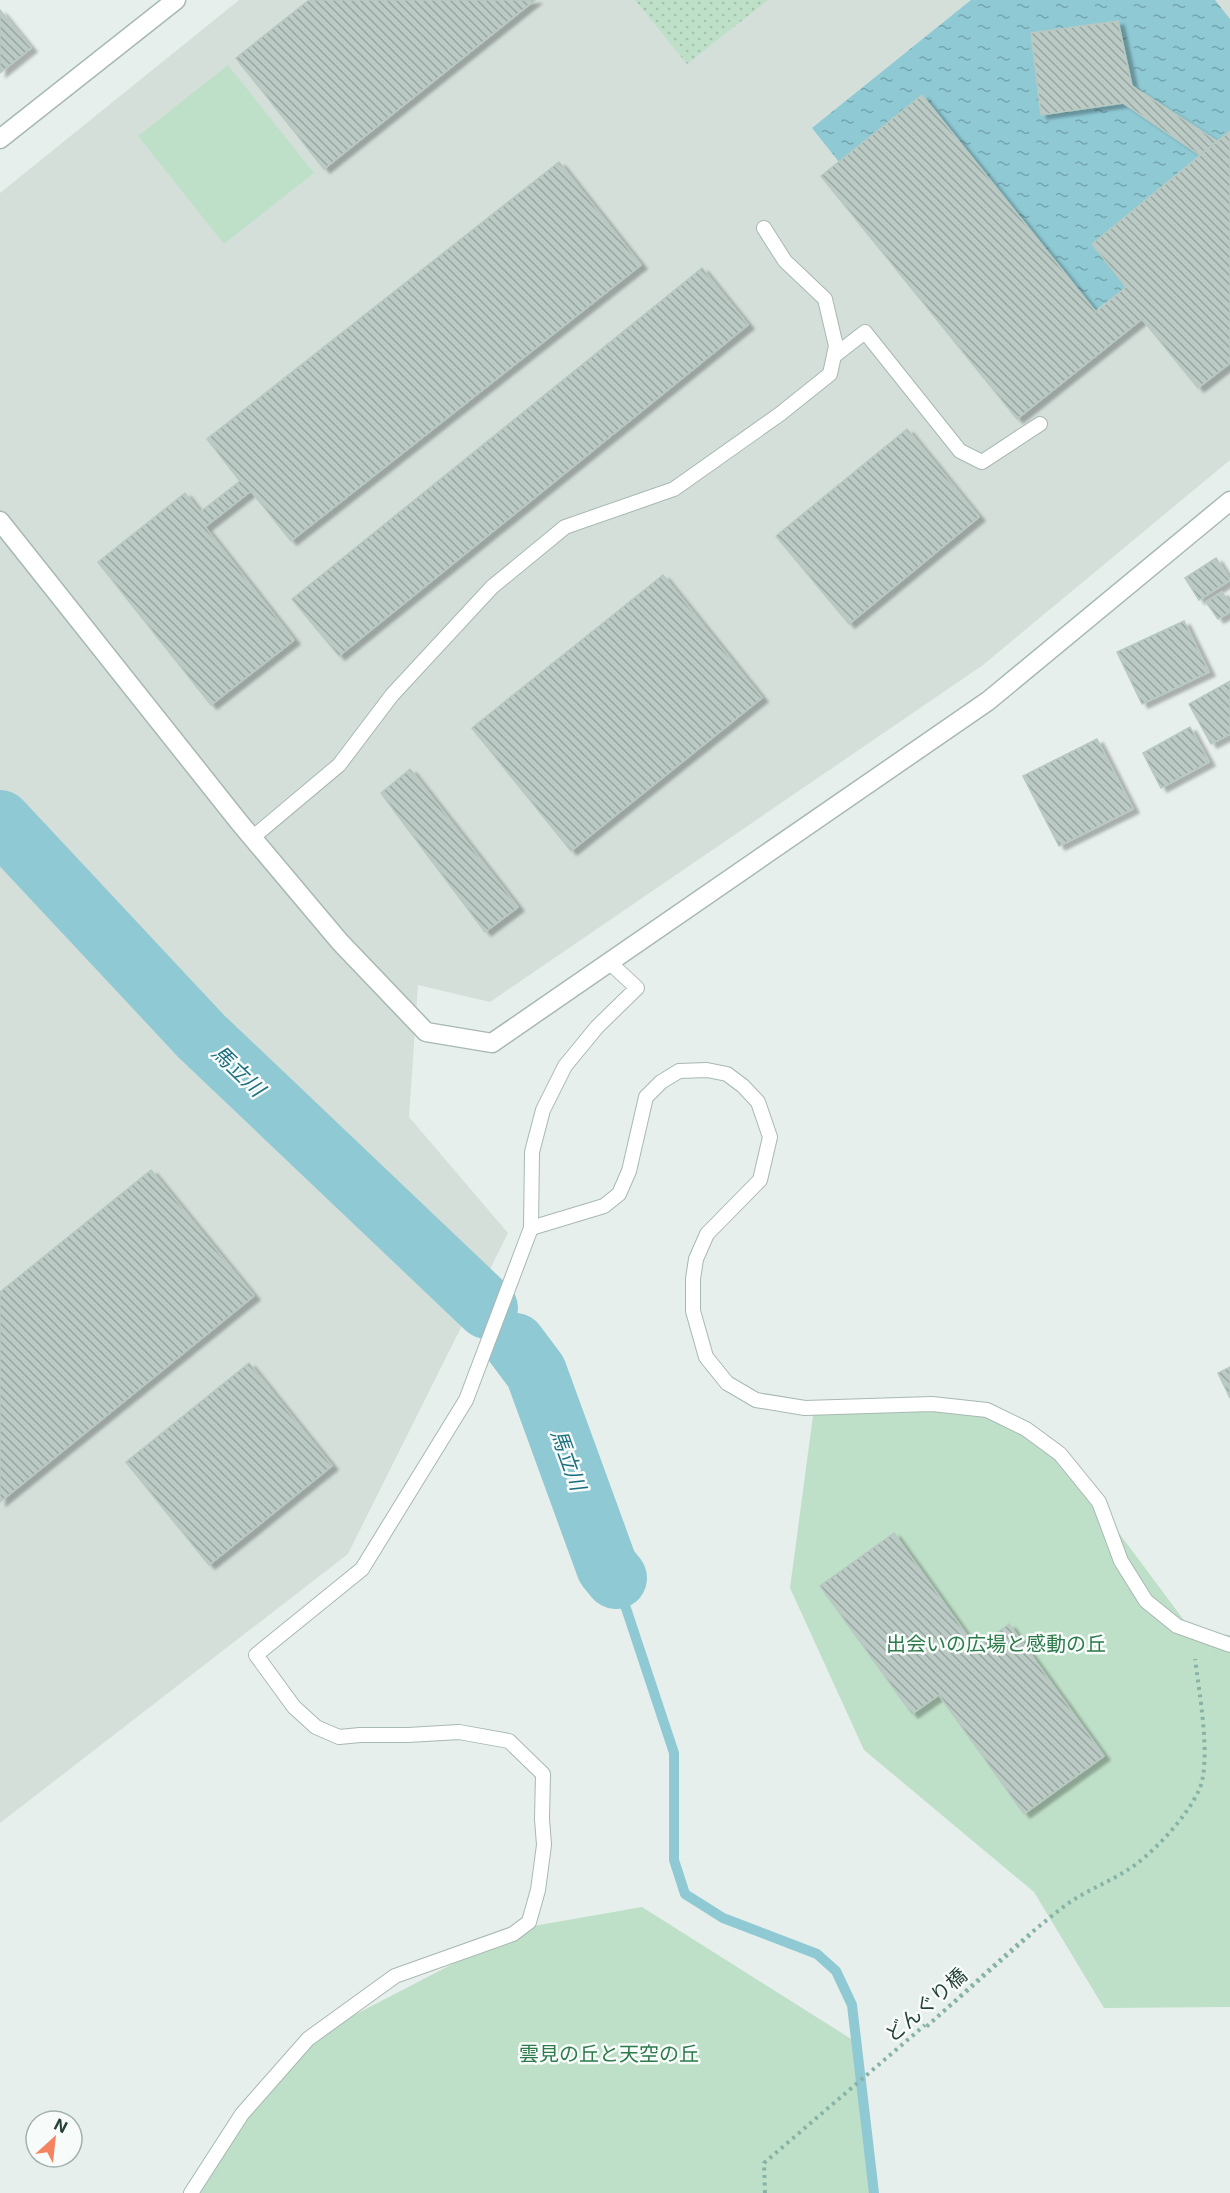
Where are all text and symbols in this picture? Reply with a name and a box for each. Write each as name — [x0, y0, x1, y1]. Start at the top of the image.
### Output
water label: 馬立川 — [207, 1040, 271, 1103]
water label: 馬立川 — [546, 1426, 592, 1496]
park label: 出会いの広場と感動の丘 — [886, 1632, 1106, 1656]
street label: どんぐり橋 — [880, 1963, 972, 2047]
park label: 雲見の丘と天空の丘 — [519, 2042, 699, 2066]
north arrow — [24, 2109, 84, 2169]
text: N — [51, 2114, 71, 2137]

